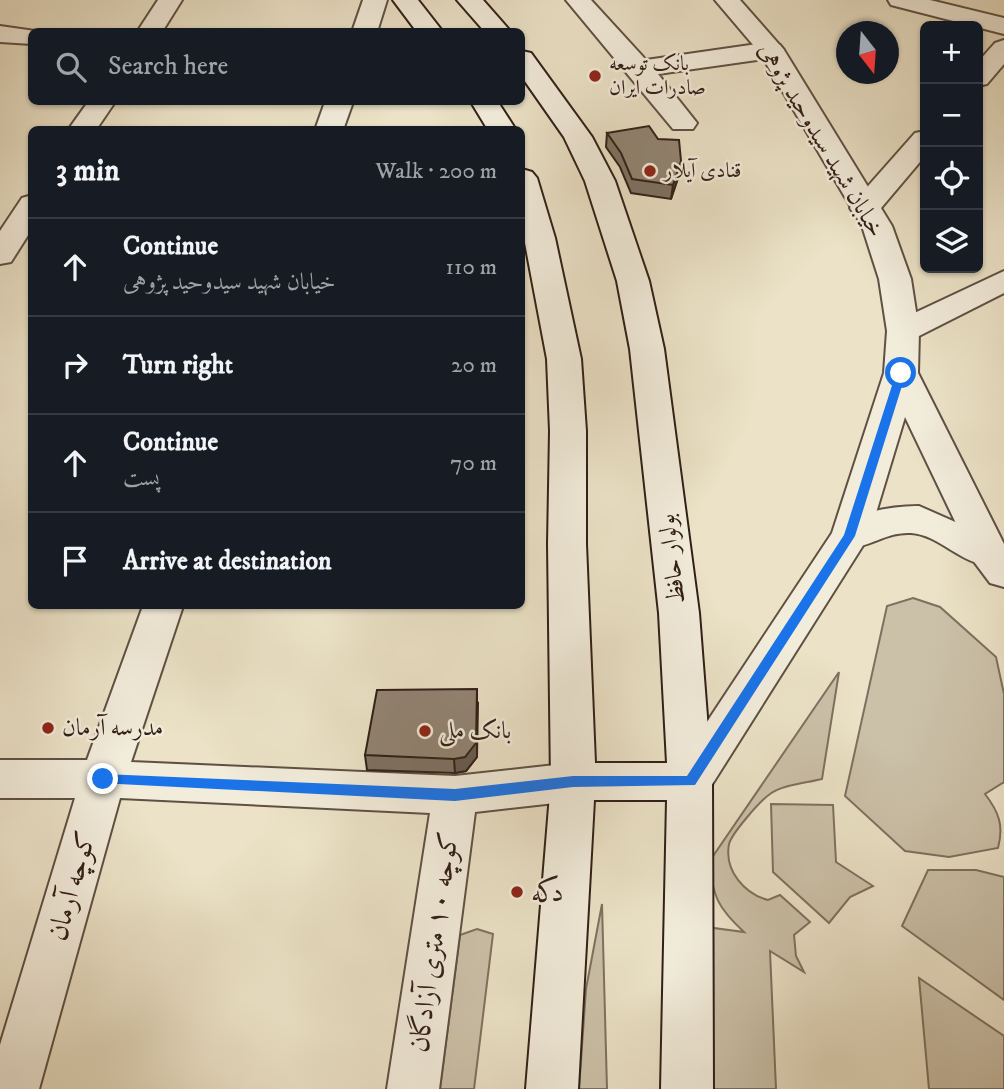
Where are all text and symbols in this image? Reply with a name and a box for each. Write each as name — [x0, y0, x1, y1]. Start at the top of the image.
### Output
north arrow — [836, 21, 899, 84]
map controls — [920, 21, 983, 273]
button: + — [920, 21, 983, 84]
search box — [28, 28, 525, 105]
street label: خیابان شهید سیدوحید پژوهی — [751, 37, 891, 243]
icon: search — [52, 48, 90, 86]
text: Search here — [108, 50, 228, 83]
place label: بانک توسعه صادرات ایران — [609, 51, 706, 101]
marker: بانک توسعه صادرات ایران — [587, 68, 603, 84]
button: − — [920, 84, 983, 147]
button: locate — [920, 147, 983, 210]
text: 3 min — [56, 153, 120, 190]
text: Walk · 200 m — [376, 157, 497, 186]
place label: قنادی آیلار — [662, 157, 742, 184]
marker: قنادی آیلار — [642, 163, 658, 179]
button: layers — [920, 210, 983, 273]
text: Continue — [123, 230, 218, 263]
icon: ahead — [56, 248, 94, 286]
text: 110 m — [446, 253, 497, 282]
text: خیابان شهید سیدوحید پژوهی — [123, 268, 335, 297]
icon: right — [56, 346, 94, 384]
text: Turn right — [123, 349, 233, 382]
text: 20 m — [451, 351, 497, 380]
route start — [885, 357, 916, 388]
text: Continue — [123, 426, 218, 459]
icon: ahead — [56, 444, 94, 482]
text: 70 m — [450, 449, 497, 478]
text: پست — [123, 464, 160, 493]
street label: بولوار حافظ — [652, 512, 692, 606]
icon: arrive — [56, 542, 94, 580]
text: Arrive at destination — [123, 545, 332, 578]
place label: مدرسه آرمان — [62, 713, 163, 743]
place label: بانک ملی — [439, 716, 511, 747]
marker: مدرسه آرمان — [40, 720, 56, 736]
marker: بانک ملی — [417, 723, 433, 739]
route end — [87, 763, 118, 794]
street label: کوچه آرمان — [40, 827, 105, 945]
street label: کوچه ۱۰ متری آزادگان — [401, 830, 468, 1055]
place label: دکه — [531, 875, 564, 910]
marker: دکه — [509, 884, 525, 900]

